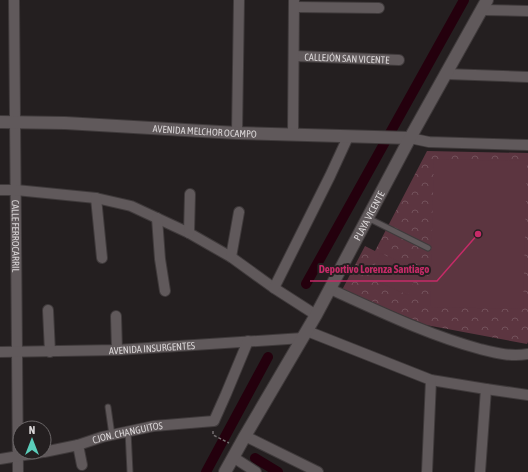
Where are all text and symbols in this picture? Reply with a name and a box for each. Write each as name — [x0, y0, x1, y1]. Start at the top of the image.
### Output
street label: CALLEJÓN SAN VICENTE — [304, 51, 390, 65]
street label: AVENIDA MELCHOR OCAMPO — [152, 123, 257, 139]
street label: PLAYA VICENTE — [351, 188, 387, 242]
street label: CALLE FERROCARRIL — [10, 200, 22, 273]
callout: Deportivo Lorenza Santiago — [310, 258, 437, 281]
text: Deportivo Lorenza Santiago — [319, 263, 429, 275]
street label: AVENIDA INSURGENTES — [109, 339, 195, 356]
north arrow — [12, 420, 52, 460]
street label: CJON. CHANGUITOS — [91, 420, 163, 445]
text: N — [29, 424, 35, 436]

